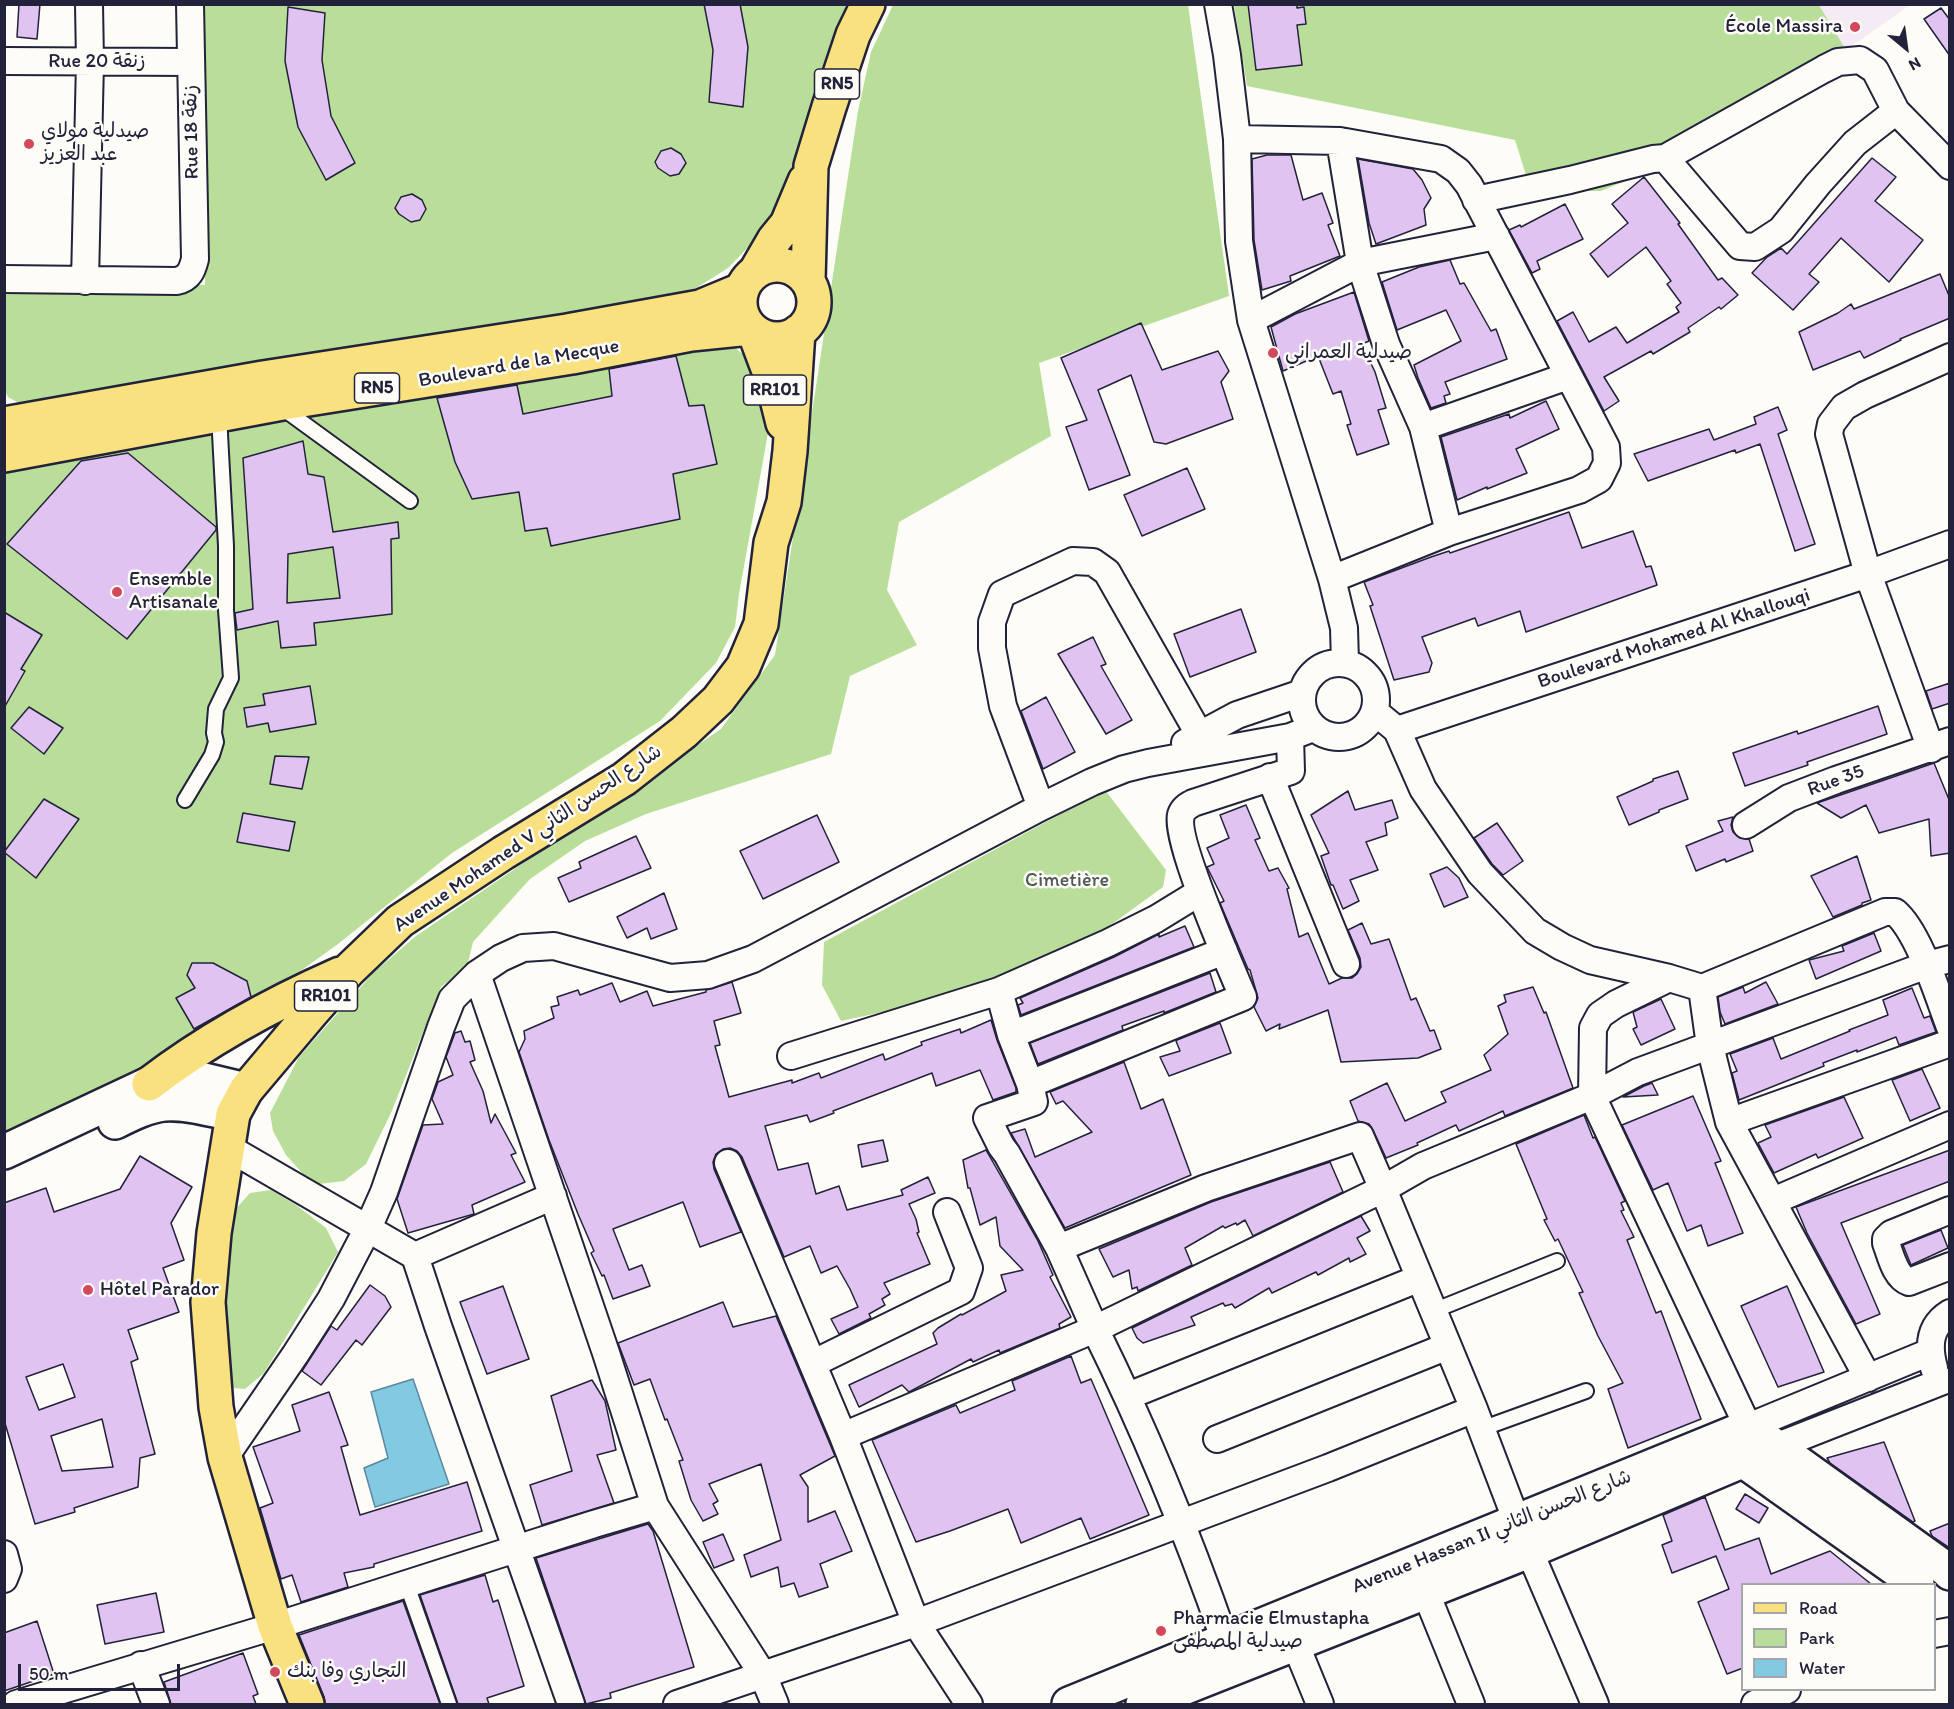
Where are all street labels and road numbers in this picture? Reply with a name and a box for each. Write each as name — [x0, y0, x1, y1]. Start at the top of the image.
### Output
street label: Rue 20 زنقة — [48, 50, 146, 74]
road number: RN5 — [814, 69, 860, 99]
street label: Rue 18 زنقة — [179, 84, 205, 180]
street label: Boulevard de la Mecque — [417, 335, 621, 393]
road number: RN5 — [354, 373, 400, 403]
road number: RR101 — [744, 375, 806, 405]
street label: Boulevard Mohamed Al Khallouqi — [1535, 584, 1813, 694]
street label: Avenue Mohamed V شارع الحسن الثاني — [389, 740, 667, 938]
street label: Rue 35 — [1804, 760, 1868, 802]
road number: RR101 — [294, 981, 358, 1011]
street label: Avenue Hassan II شارع الحسن الثاني — [1349, 1465, 1635, 1599]

